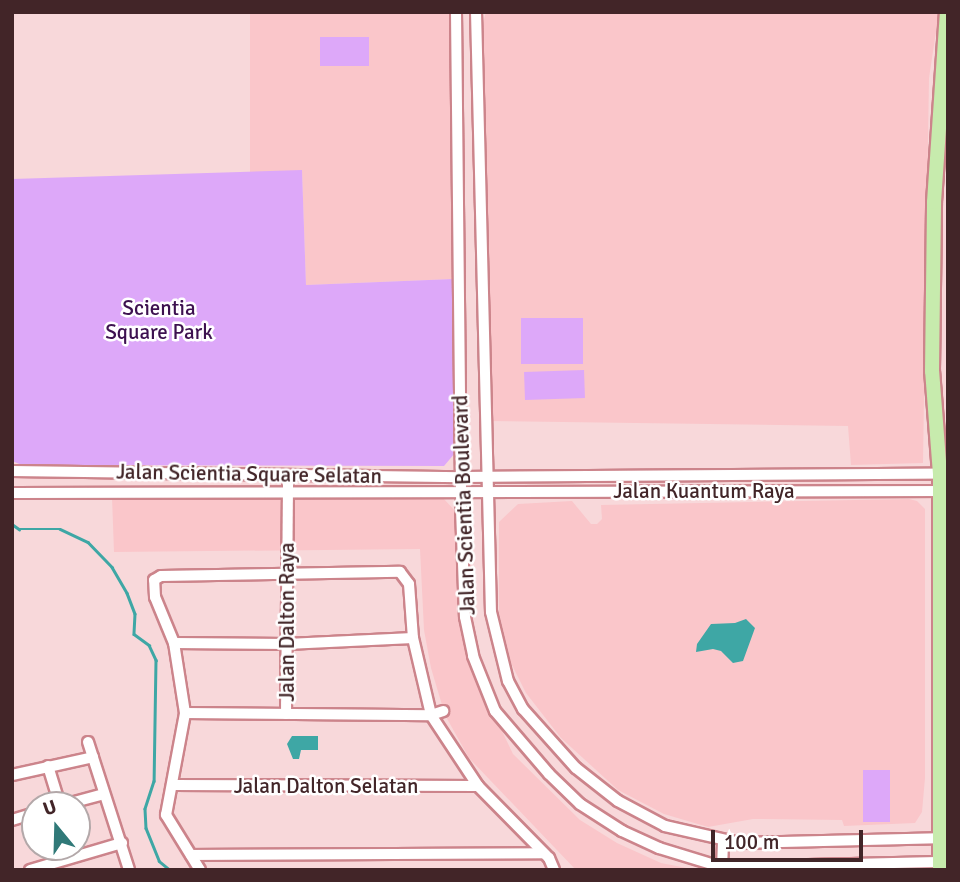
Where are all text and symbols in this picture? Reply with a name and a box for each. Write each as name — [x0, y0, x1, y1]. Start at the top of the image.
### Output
park label: Scientia Square Park — [105, 295, 213, 345]
street label: Jalan Scientia Boulevard — [448, 394, 480, 616]
street label: Jalan Scientia Square Selatan — [116, 459, 382, 489]
street label: Jalan Kuantum Raya — [613, 478, 795, 504]
street label: Jalan Dalton Raya — [274, 542, 300, 702]
street label: Jalan Dalton Selatan — [234, 773, 418, 799]
north arrow — [21, 791, 91, 861]
text: U — [40, 795, 60, 821]
scale bar — [715, 816, 867, 860]
text: 100 m — [724, 829, 779, 855]

